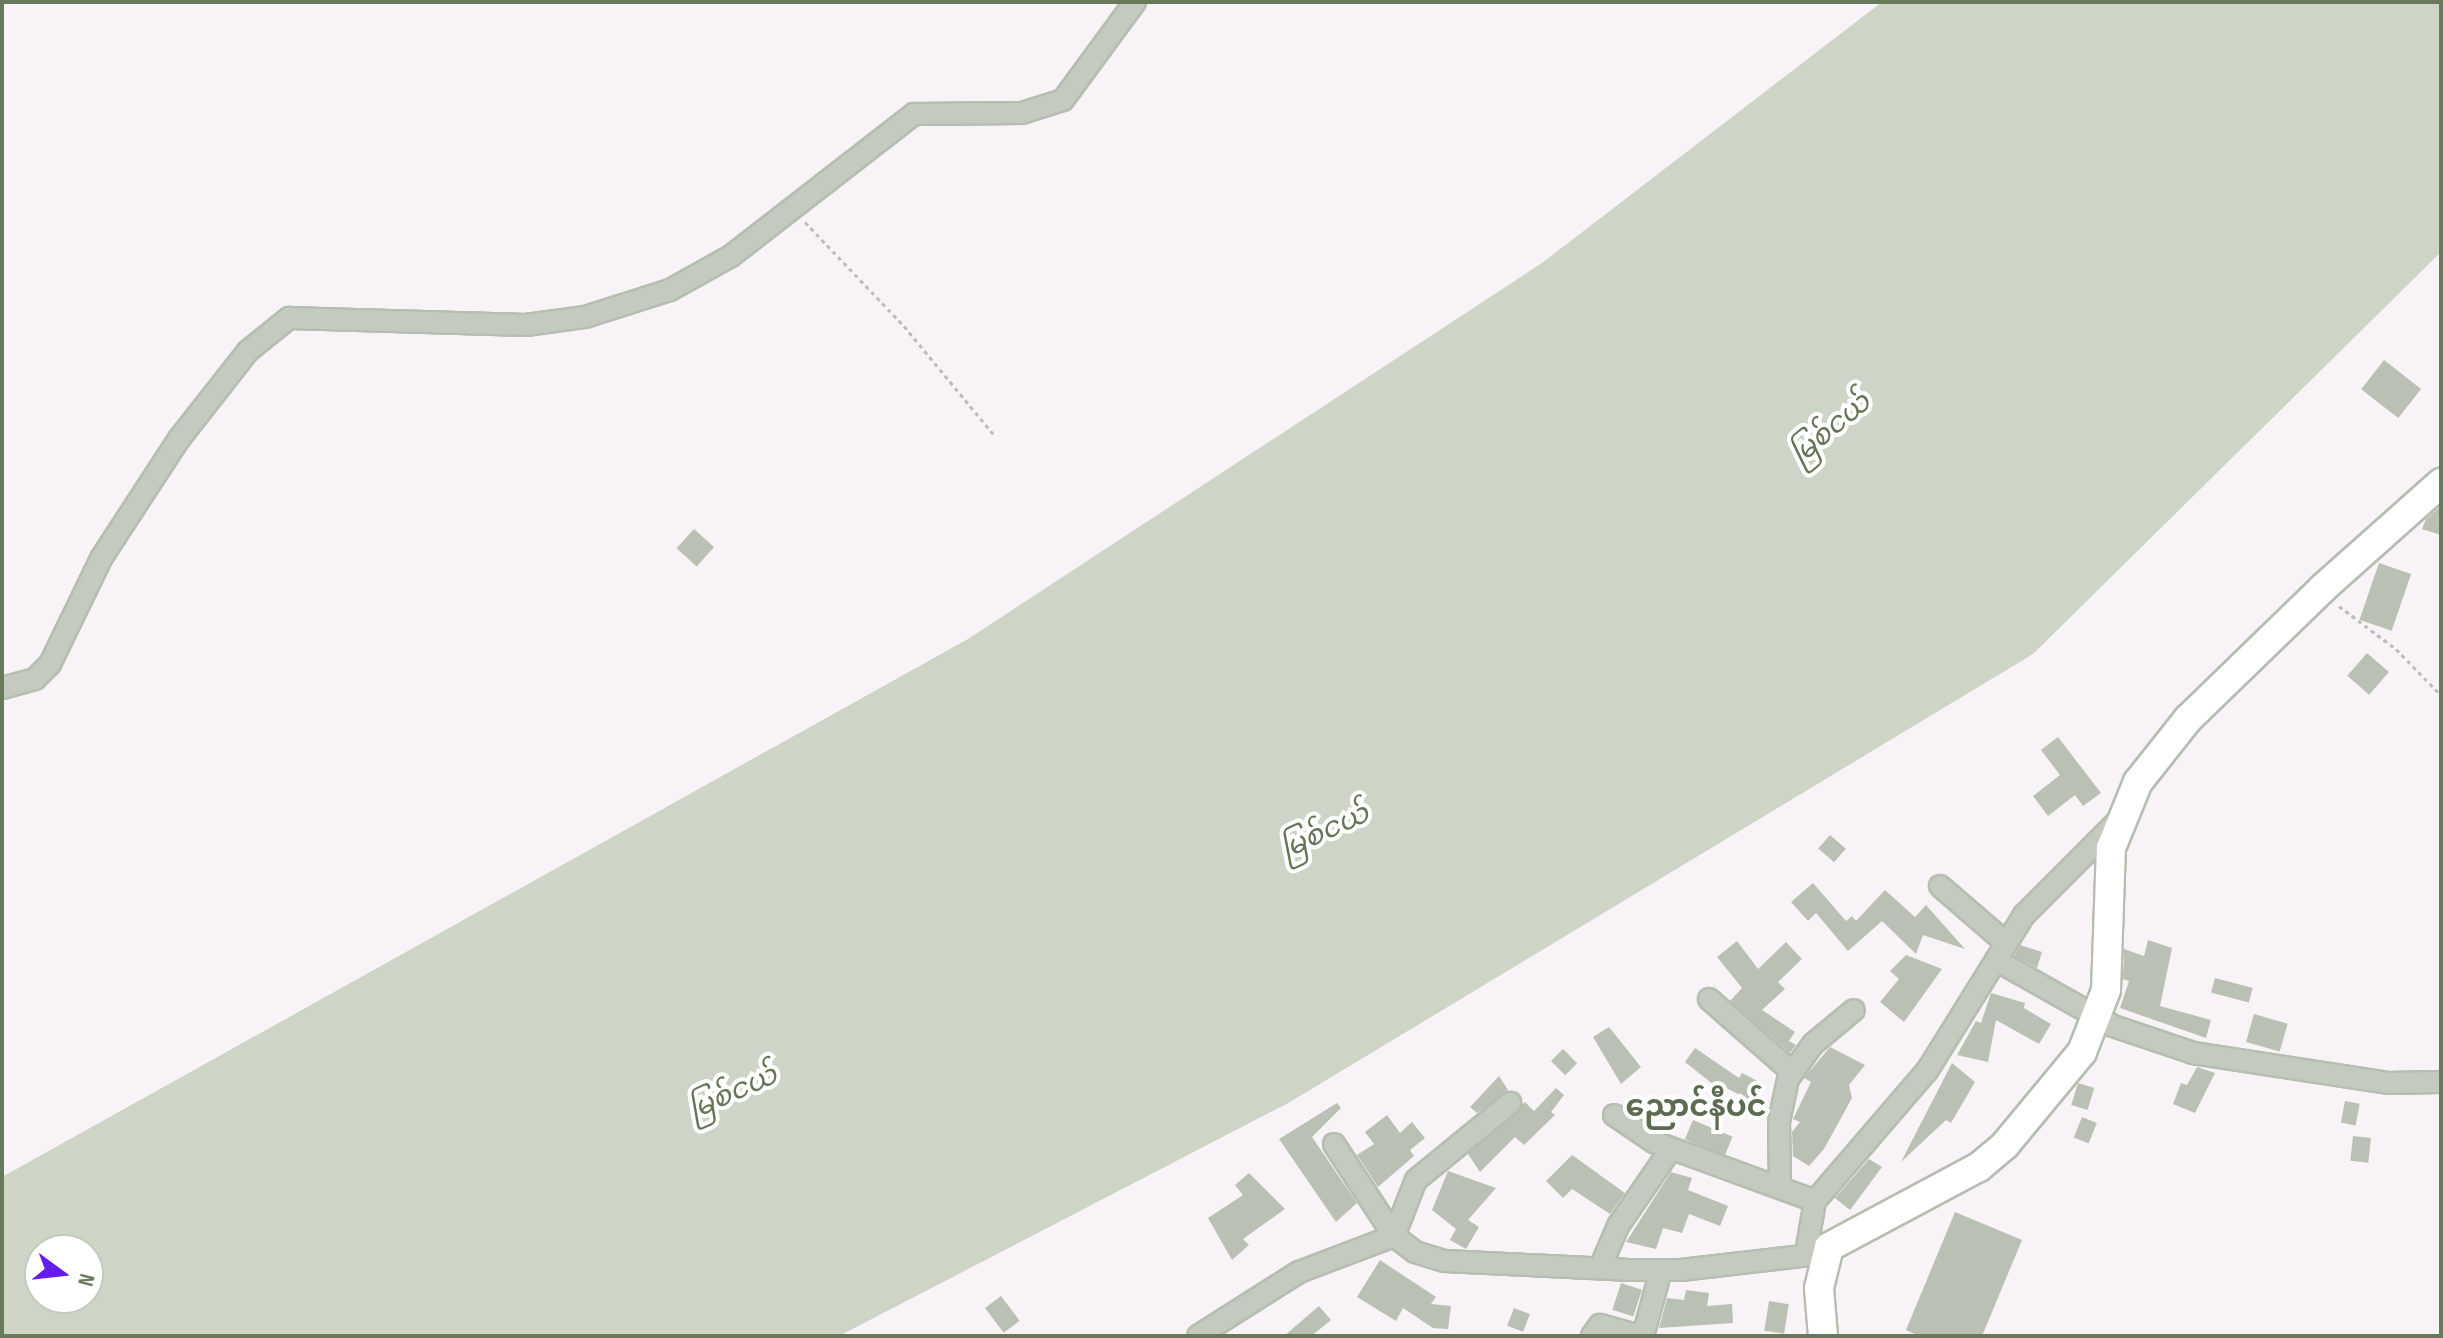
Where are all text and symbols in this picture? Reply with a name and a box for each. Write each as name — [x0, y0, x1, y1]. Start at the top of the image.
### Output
water label: မြစ်ငယ် — [1784, 386, 1878, 472]
water label: မြစ်ငယ် — [1275, 797, 1375, 867]
water label: မြစ်ငယ် — [683, 1059, 783, 1127]
district label: ညောင်နီပင် — [1625, 1089, 1767, 1125]
north arrow — [24, 1234, 104, 1314]
text: N — [71, 1271, 100, 1289]

